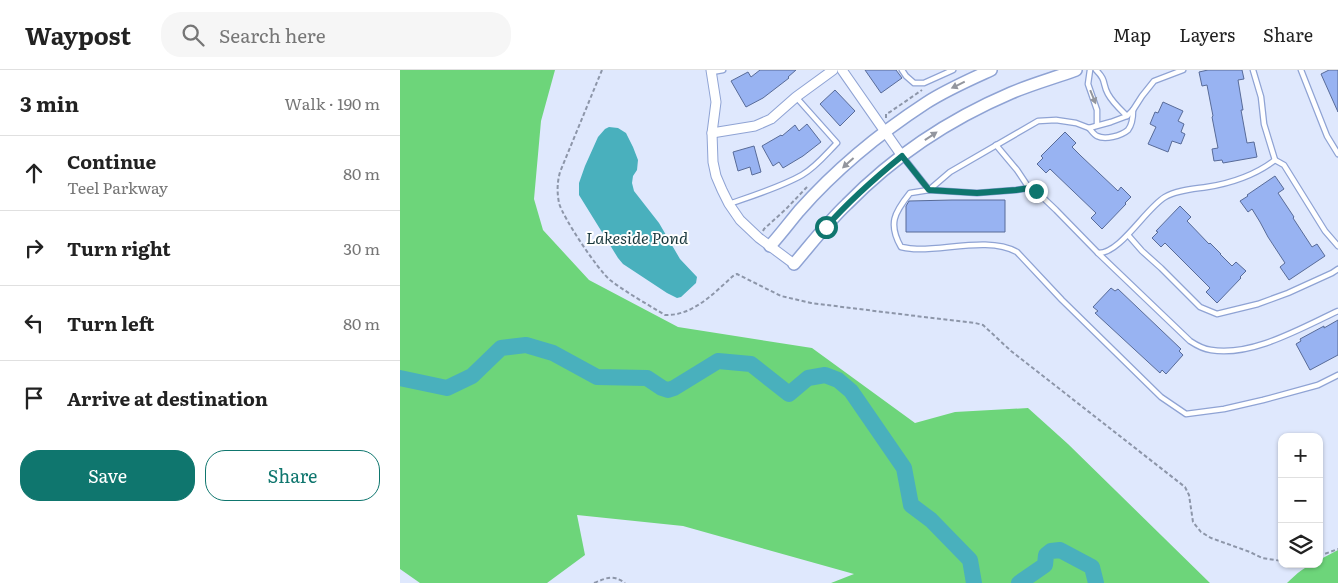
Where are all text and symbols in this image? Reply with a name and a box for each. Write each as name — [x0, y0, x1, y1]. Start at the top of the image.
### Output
search box — [161, 12, 511, 57]
text: Waypost — [25, 17, 131, 52]
icon: search — [179, 21, 207, 49]
text: Search here — [219, 21, 326, 49]
text: Map — [1113, 21, 1151, 48]
text: Layers — [1179, 21, 1235, 48]
text: Share — [1263, 21, 1313, 48]
one-way arrow — [951, 81, 965, 89]
text: 3 min — [20, 87, 79, 118]
one-way arrow — [1089, 90, 1097, 105]
text: Walk · 190 m — [284, 91, 380, 115]
one-way arrow — [924, 131, 938, 141]
text: Continue — [67, 147, 156, 175]
one-way arrow — [842, 157, 854, 169]
icon: ahead — [20, 159, 48, 187]
text: 80 m — [343, 161, 380, 185]
text: Teel Parkway — [67, 175, 168, 199]
route end — [1025, 180, 1048, 203]
route start — [815, 216, 838, 239]
water label: Lakeside Pond — [586, 225, 689, 249]
icon: right — [20, 234, 48, 262]
text: Turn right — [67, 234, 171, 262]
text: 30 m — [343, 236, 380, 260]
icon: left — [20, 309, 48, 337]
text: Turn left — [67, 309, 154, 337]
text: 80 m — [343, 311, 380, 335]
icon: arrive — [20, 384, 48, 412]
text: Arrive at destination — [67, 384, 268, 412]
map controls — [1278, 433, 1323, 568]
button: + — [1278, 433, 1323, 478]
button: Save — [20, 450, 195, 501]
button: Share — [205, 450, 380, 501]
button: − — [1278, 478, 1323, 523]
button: layers — [1278, 523, 1323, 568]

